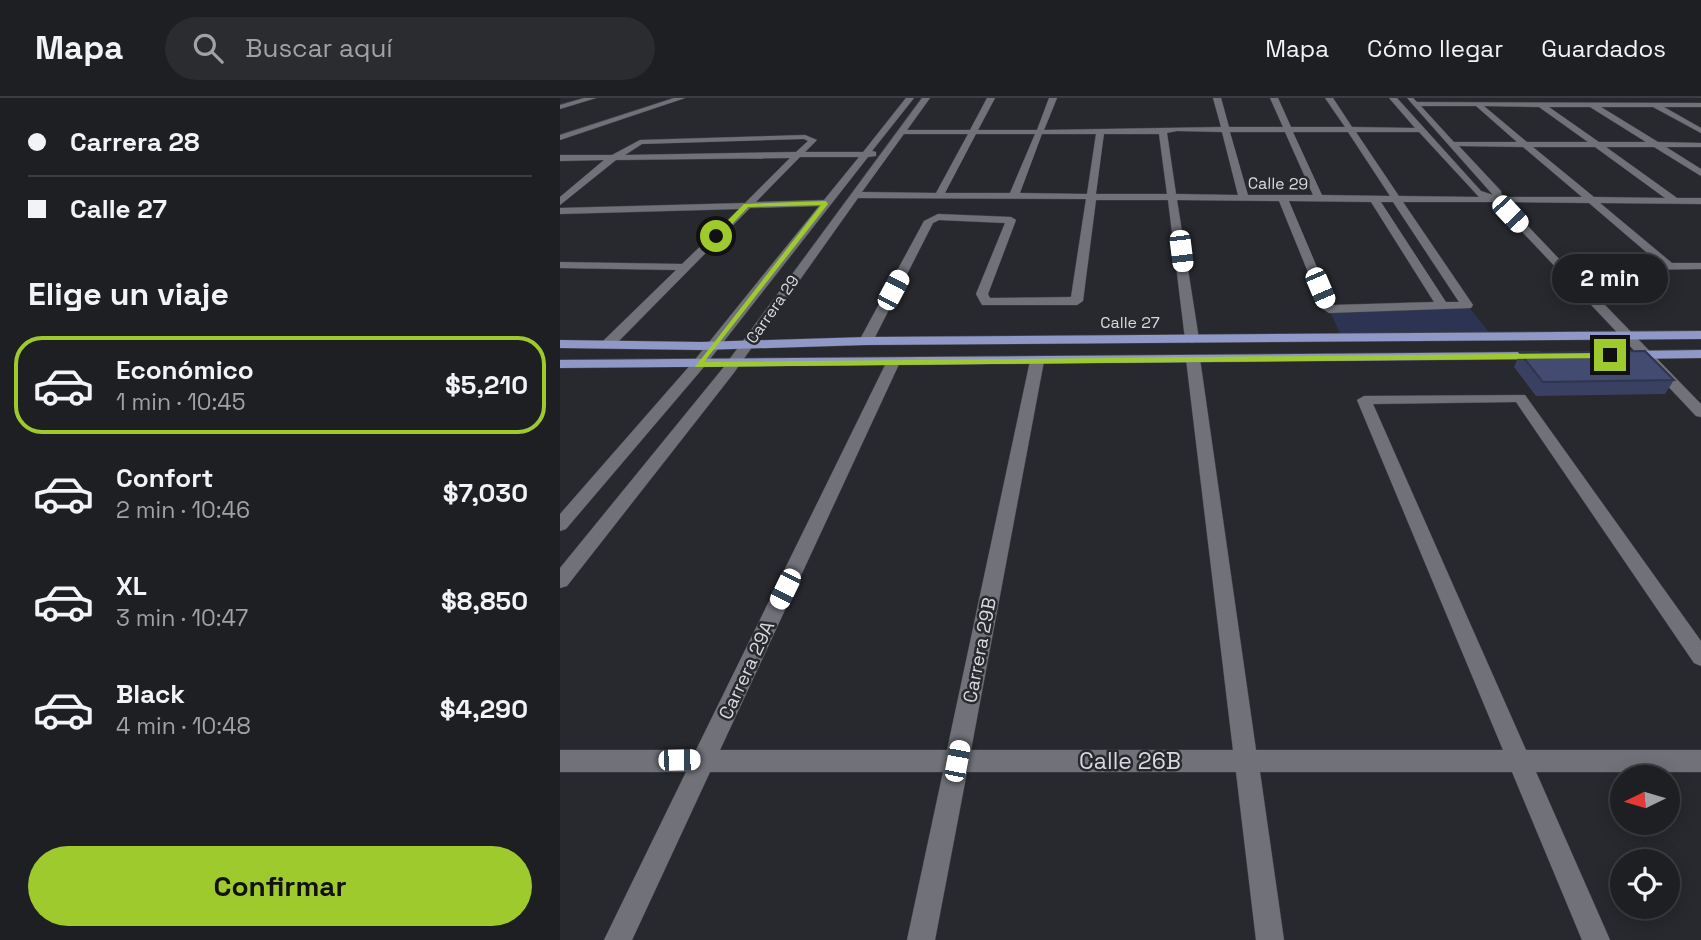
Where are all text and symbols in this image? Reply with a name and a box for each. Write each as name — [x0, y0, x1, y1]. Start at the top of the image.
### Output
search box — [165, 17, 655, 80]
text: Mapa — [35, 27, 123, 69]
icon: search — [189, 29, 227, 67]
text: Buscar aquí — [245, 31, 393, 65]
text: Mapa — [1265, 33, 1329, 64]
text: Cómo llegar — [1367, 33, 1503, 64]
text: Guardados — [1541, 33, 1666, 64]
text: Carrera 28 — [70, 125, 200, 159]
street label: Calle 29 — [1248, 172, 1308, 195]
car — [1488, 191, 1533, 237]
text: Calle 27 — [70, 192, 167, 226]
route start — [700, 220, 732, 252]
car — [1169, 229, 1194, 273]
callout: 2 min — [1552, 254, 1668, 302]
text: 2 min — [1580, 263, 1640, 293]
car — [1303, 265, 1338, 311]
car — [874, 267, 913, 313]
street label: Carrera 29 — [741, 271, 804, 348]
text: Elige un viaje — [28, 274, 229, 314]
street label: Calle 27 — [1100, 312, 1160, 333]
route end — [1594, 339, 1626, 371]
text: Económico — [116, 353, 254, 387]
icon: car — [32, 354, 95, 417]
text: $5,210 — [445, 368, 528, 402]
text: 1 min · 10:45 — [116, 387, 246, 417]
text: Confort — [116, 461, 213, 495]
icon: car — [32, 462, 95, 525]
text: $7,030 — [443, 476, 528, 510]
text: 2 min · 10:46 — [116, 495, 250, 525]
car — [767, 566, 804, 612]
text: XL — [116, 569, 147, 603]
icon: car — [32, 570, 95, 633]
text: $8,850 — [441, 584, 528, 618]
street label: Carrera 29B — [957, 595, 1002, 705]
text: 3 min · 10:47 — [116, 603, 248, 633]
street label: Carrera 29A — [713, 617, 780, 724]
text: Black — [116, 677, 185, 711]
icon: car — [32, 678, 95, 741]
text: $4,290 — [440, 692, 528, 726]
text: 4 min · 10:48 — [116, 711, 251, 741]
car — [943, 738, 972, 784]
street label: Calle 26B — [1079, 746, 1181, 776]
car — [658, 749, 701, 771]
north arrow — [1610, 765, 1680, 835]
map controls — [1610, 765, 1680, 919]
button: Confirmar — [28, 846, 532, 926]
button: locate — [1610, 849, 1680, 919]

